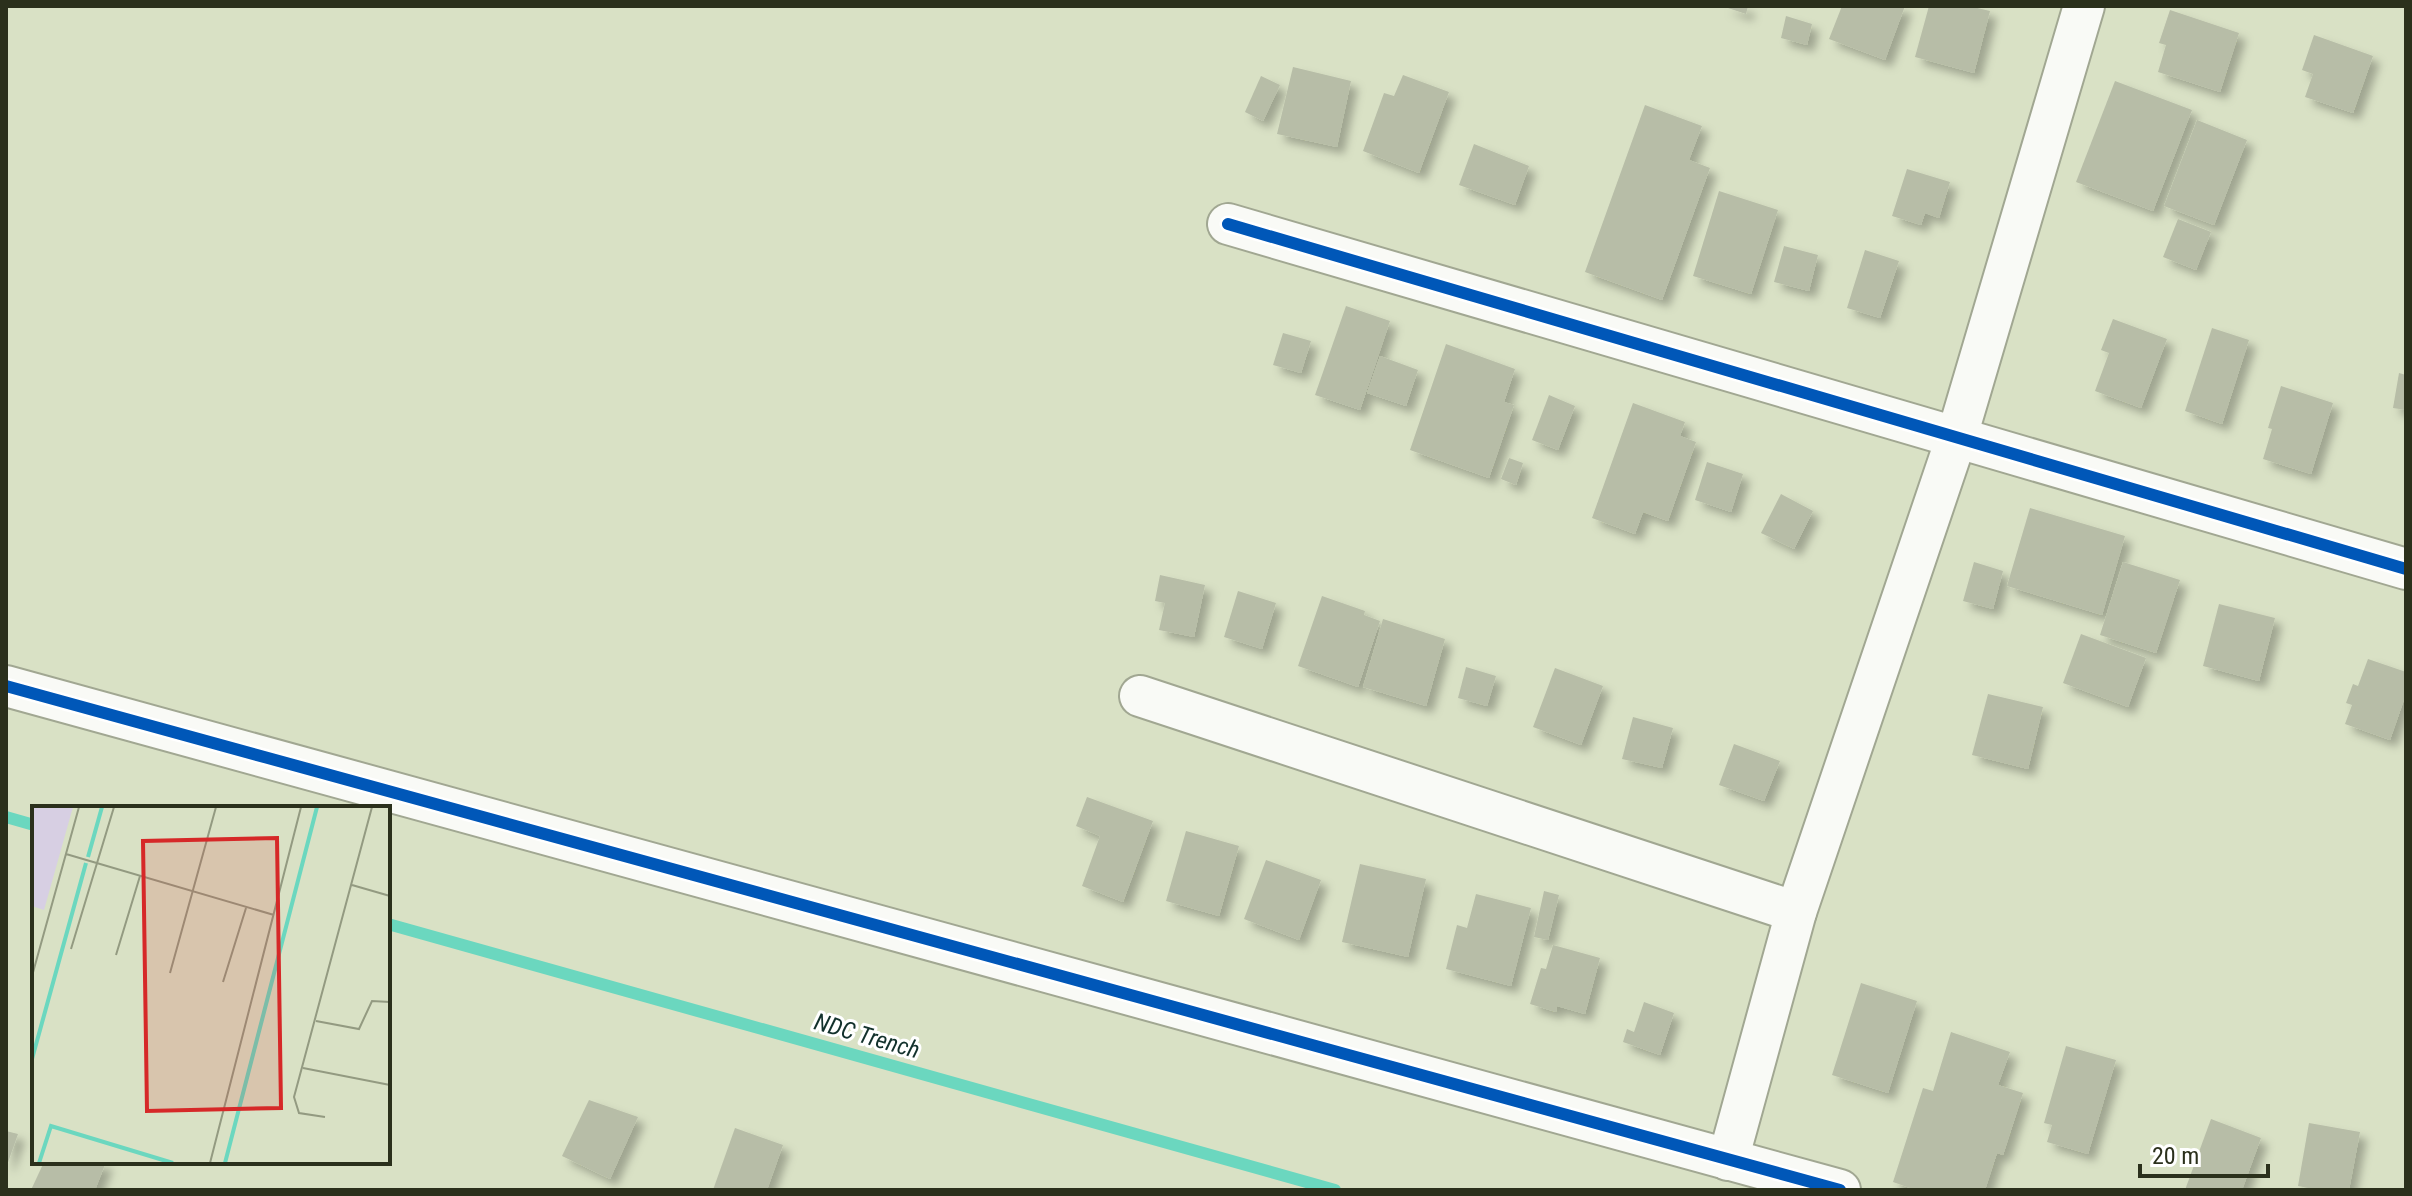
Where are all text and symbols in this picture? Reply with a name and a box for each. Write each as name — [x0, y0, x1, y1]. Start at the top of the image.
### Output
inset map — [32, 806, 390, 1164]
water label: NDC Trench — [811, 1008, 923, 1064]
scale bar — [2140, 1128, 2268, 1178]
text: 20 m — [2152, 1142, 2199, 1170]

